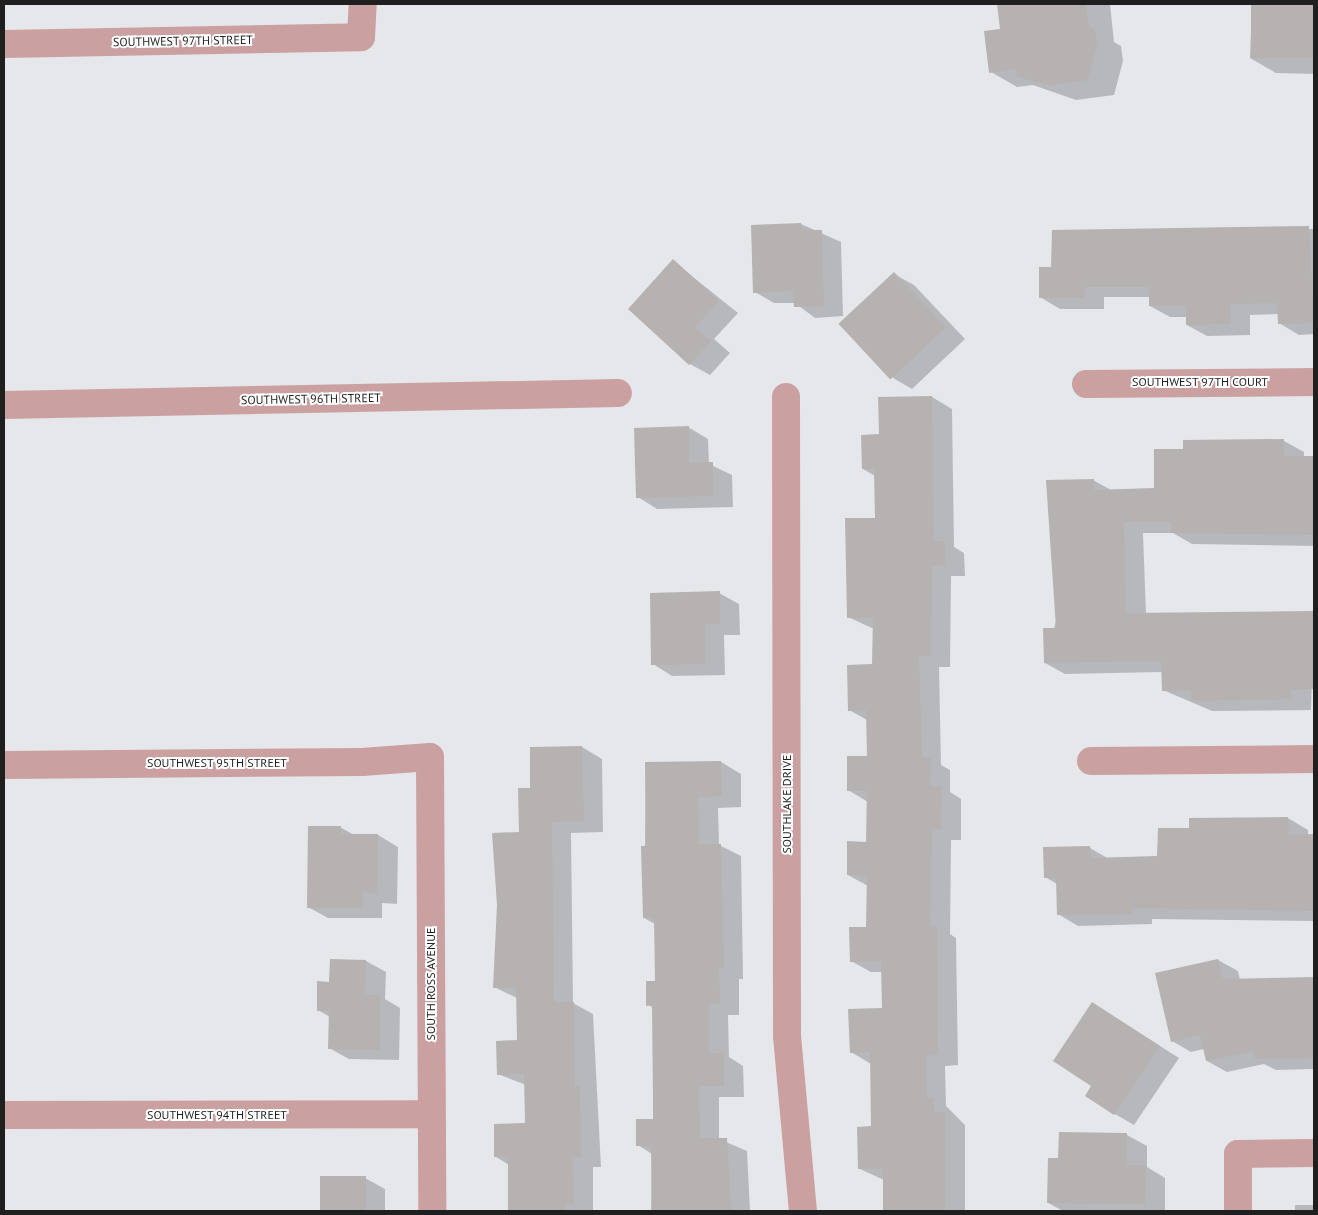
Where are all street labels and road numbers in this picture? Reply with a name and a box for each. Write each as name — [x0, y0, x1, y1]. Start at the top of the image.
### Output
street label: SOUTHWEST 97TH STREET — [113, 33, 253, 49]
street label: SOUTHWEST 97TH COURT — [1132, 375, 1268, 389]
street label: SOUTHWEST 96TH STREET — [241, 391, 381, 407]
street label: SOUTHLAKE DRIVE — [780, 754, 794, 854]
street label: SOUTHWEST 95TH STREET — [147, 756, 287, 770]
street label: SOUTH ROSS AVENUE — [424, 927, 438, 1041]
street label: SOUTHWEST 94TH STREET — [147, 1108, 287, 1122]

